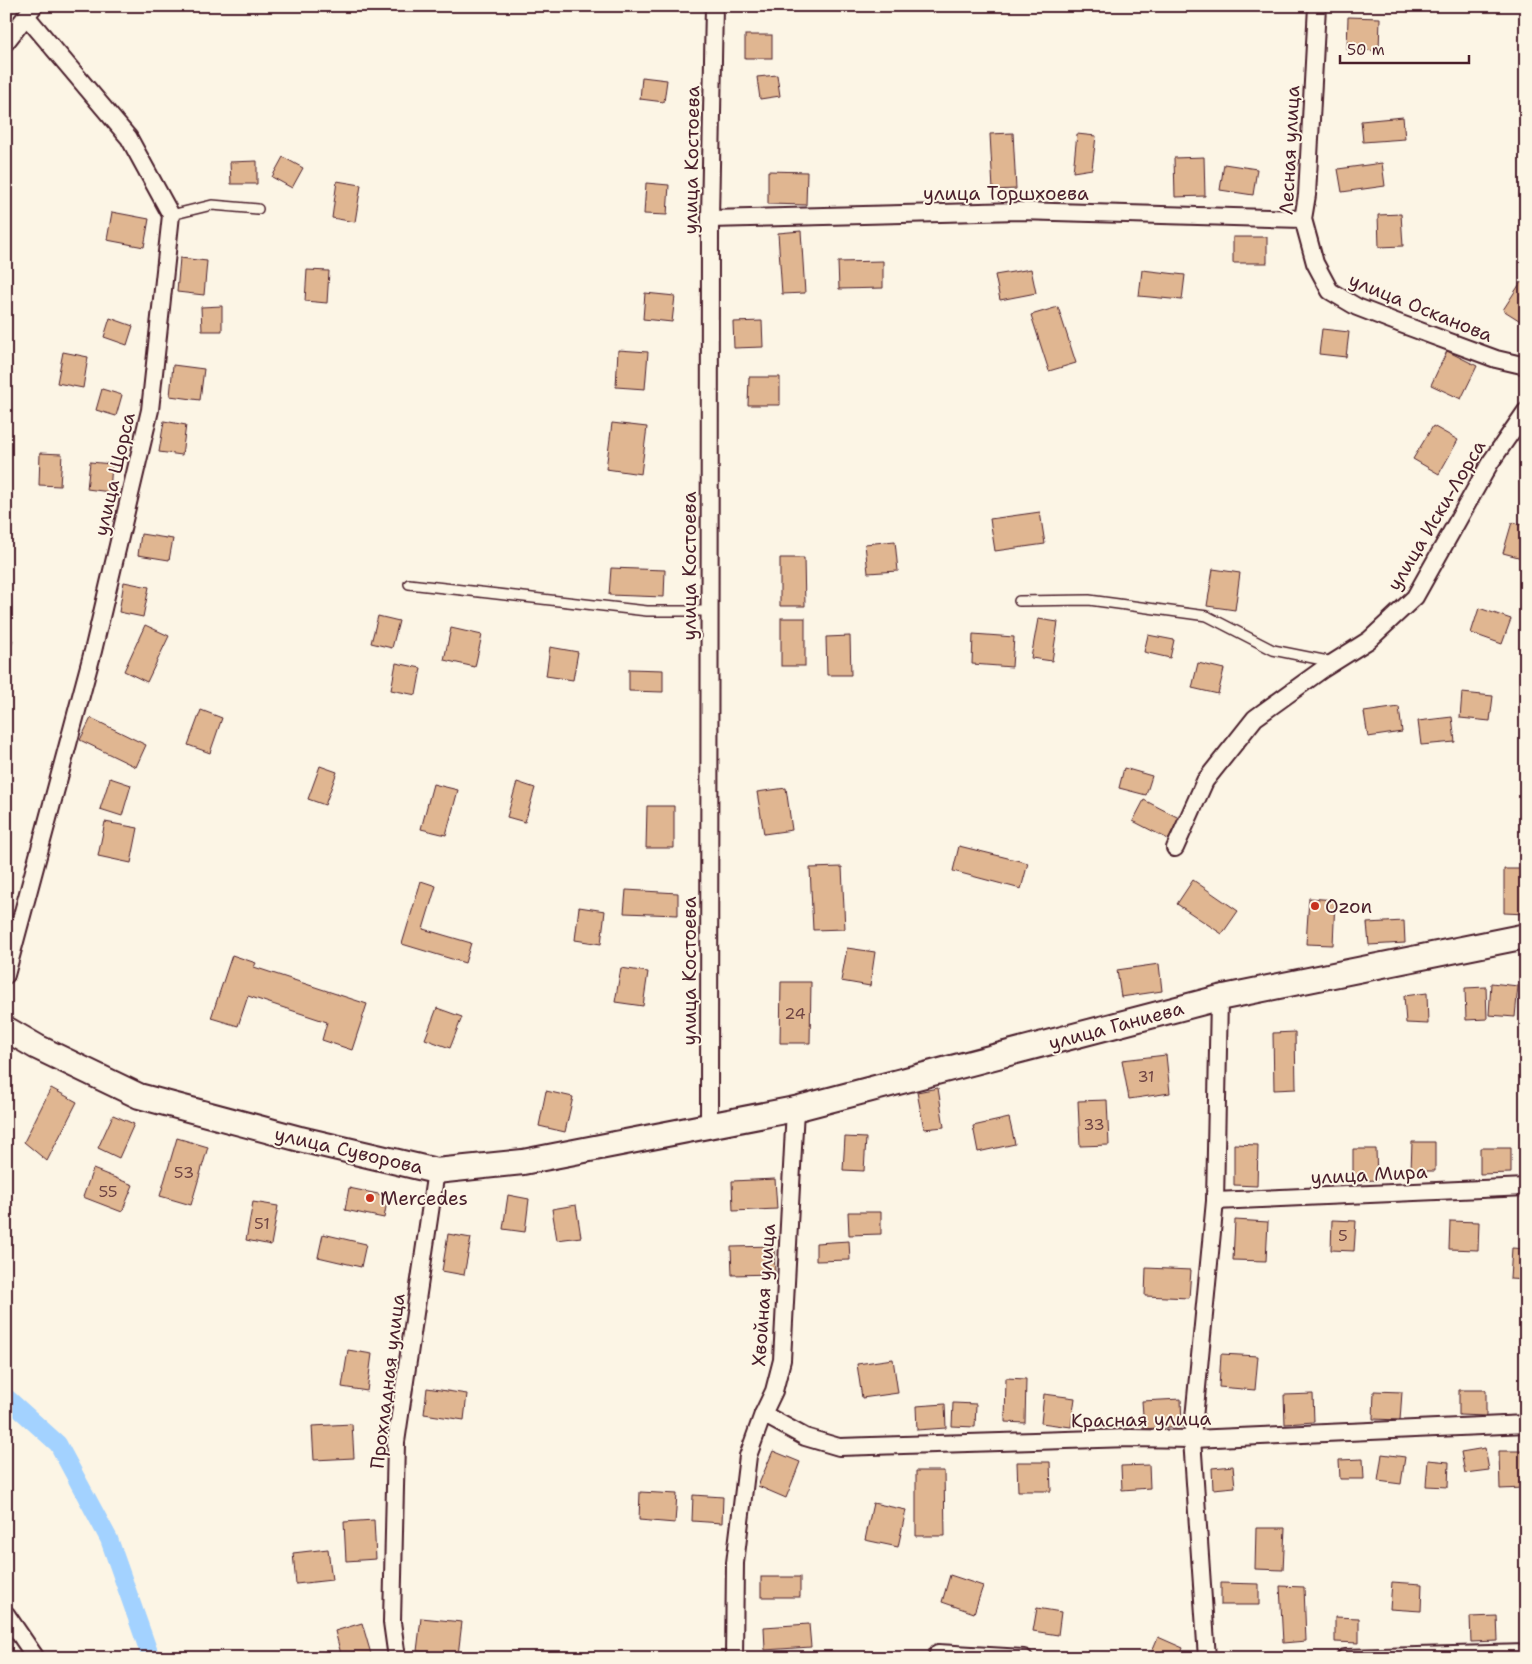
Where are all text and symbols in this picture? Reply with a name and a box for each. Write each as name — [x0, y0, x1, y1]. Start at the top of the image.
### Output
scale bar — [1340, 32, 1468, 64]
text: 50 m — [1347, 40, 1385, 60]
street label: улица Костоева — [678, 85, 705, 235]
street label: Лесная улица — [1274, 85, 1305, 215]
street label: улица Торшхоева — [923, 181, 1089, 206]
street label: улица Осканова — [1345, 267, 1497, 348]
street label: улица Щорса — [88, 410, 141, 538]
street label: улица Иски-Лорса — [1382, 435, 1491, 595]
street label: улица Костоева — [677, 491, 702, 640]
place label: Ozon — [1325, 894, 1372, 919]
street label: улица Костоева — [677, 896, 702, 1045]
marker: Ozon — [1309, 900, 1321, 912]
street label: улица Ганиева — [1046, 995, 1187, 1056]
house number: 24 — [784, 1003, 806, 1024]
house number: 31 — [1137, 1066, 1155, 1087]
house number: 33 — [1083, 1114, 1105, 1135]
street label: улица Суворова — [272, 1121, 426, 1180]
street label: улица Мира — [1310, 1159, 1428, 1190]
house number: 53 — [174, 1162, 194, 1183]
house number: 55 — [98, 1181, 118, 1202]
place label: Mercedes — [380, 1186, 468, 1211]
marker: Mercedes — [364, 1192, 376, 1204]
house number: 51 — [254, 1213, 270, 1234]
street label: Хвойная улица — [746, 1223, 781, 1367]
house number: 5 — [1338, 1225, 1348, 1246]
street label: Прохладная улица — [364, 1292, 411, 1470]
street label: Красная улица — [1071, 1406, 1212, 1433]

